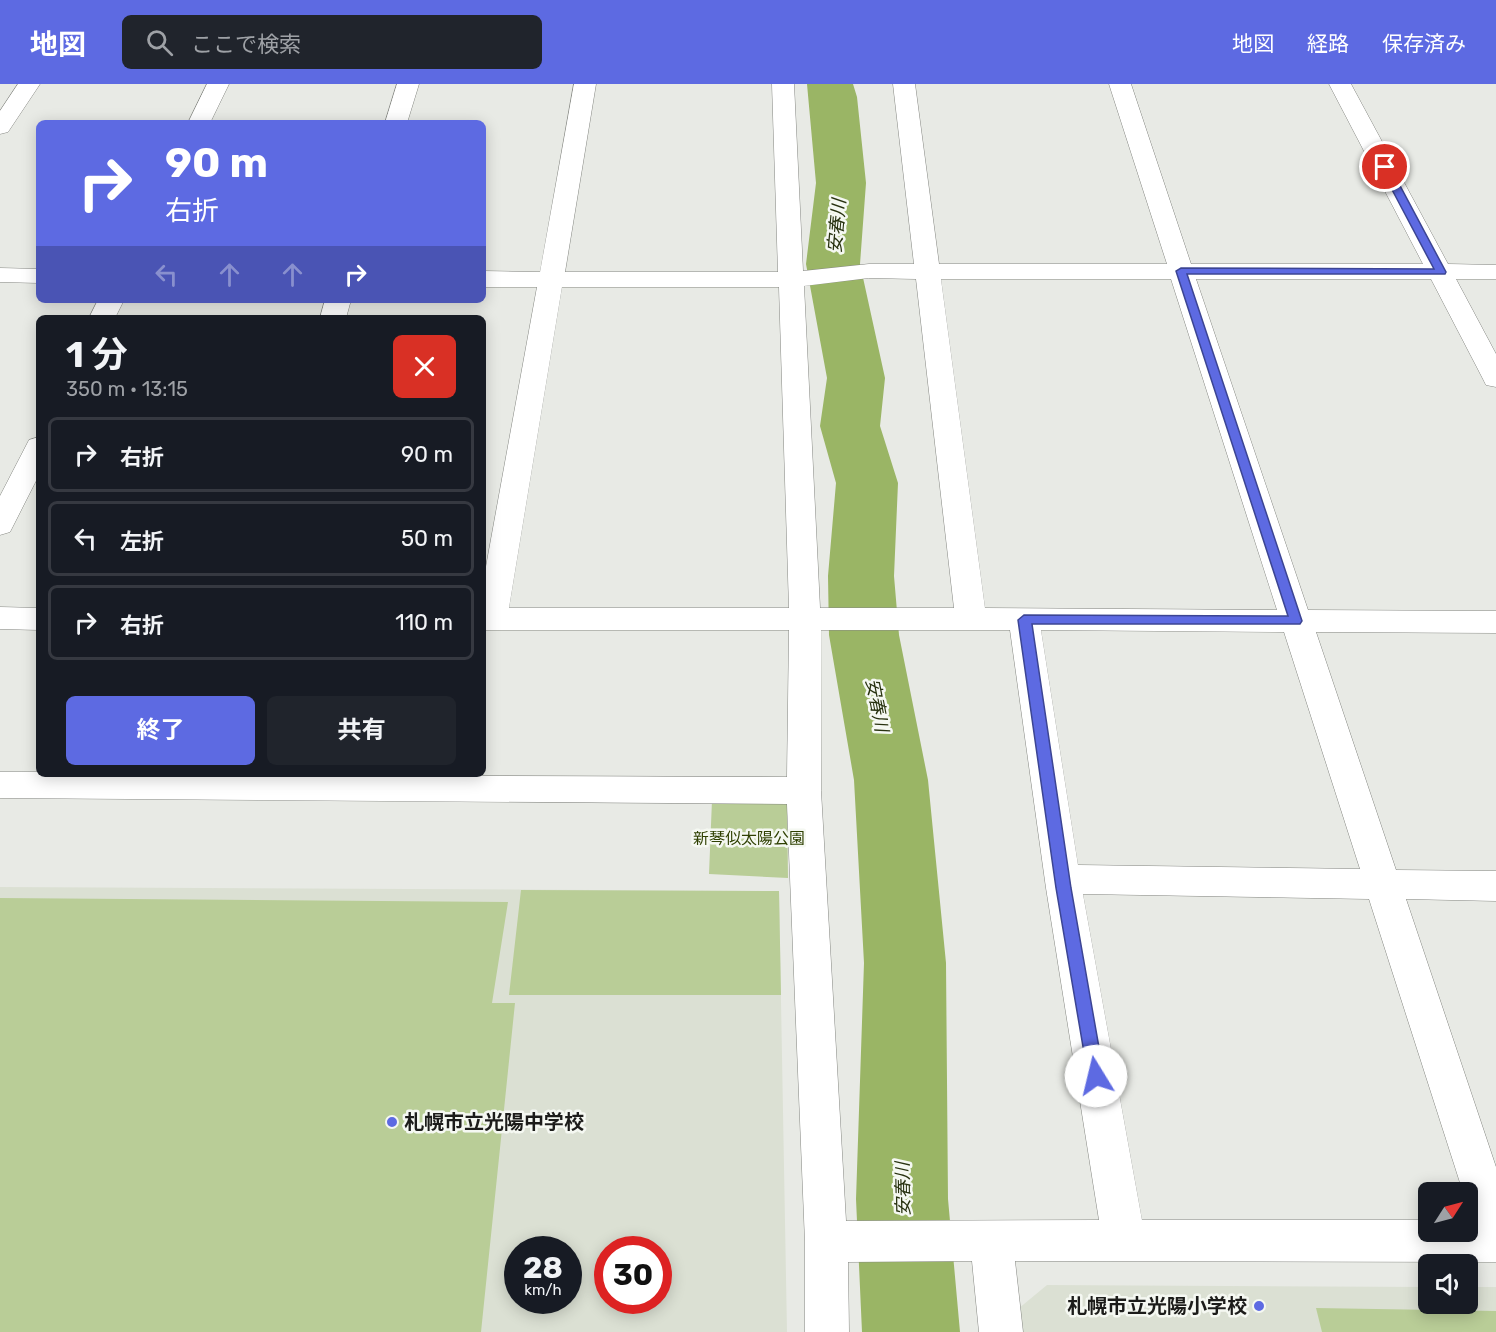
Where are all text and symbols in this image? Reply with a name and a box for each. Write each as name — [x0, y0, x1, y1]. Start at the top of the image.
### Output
search box — [122, 15, 542, 69]
icon: search — [143, 26, 176, 59]
text: 地図 — [30, 28, 86, 61]
text: ここで検索 — [191, 31, 301, 58]
text: 地図 — [1232, 31, 1274, 56]
text: 経路 — [1307, 31, 1349, 56]
text: 保存済み — [1382, 31, 1466, 56]
text: 90 m — [165, 138, 268, 188]
pin — [1359, 141, 1410, 192]
icon: right — [66, 144, 144, 222]
icon: arrive — [1368, 150, 1401, 183]
text: 右折 — [165, 195, 219, 227]
water label: 安春川 — [824, 196, 850, 254]
icon: left — [150, 258, 183, 291]
icon: ahead — [213, 258, 246, 291]
icon: ahead — [276, 258, 309, 291]
icon: right — [339, 258, 372, 291]
text: 1 分 — [66, 333, 128, 376]
button: close — [393, 335, 456, 398]
text: 350 m · 13:15 — [66, 377, 188, 401]
icon: right — [69, 438, 102, 471]
text: 90 m — [401, 441, 453, 468]
text: 右折 — [120, 444, 164, 471]
icon: left — [69, 522, 102, 555]
text: 50 m — [401, 525, 453, 552]
text: 左折 — [120, 528, 164, 555]
icon: right — [69, 606, 102, 639]
text: 110 m — [395, 609, 453, 636]
text: 右折 — [120, 612, 164, 639]
water label: 安春川 — [861, 676, 893, 736]
button: 終了 — [66, 696, 255, 765]
button: 共有 — [267, 696, 456, 765]
park label: 新琴似太陽公園 — [693, 829, 805, 848]
position arrow — [1064, 1044, 1128, 1108]
place label: 札幌市立光陽中学校 — [404, 1110, 584, 1134]
marker: 札幌市立光陽中学校 — [385, 1115, 399, 1129]
water label: 安春川 — [891, 1160, 914, 1216]
north arrow — [1418, 1182, 1478, 1242]
map controls — [1418, 1182, 1478, 1314]
speed limit sign: 30 — [594, 1236, 672, 1314]
text: 28 — [523, 1250, 563, 1286]
button: sound — [1418, 1254, 1478, 1314]
text: km/h — [524, 1281, 562, 1299]
place label: 札幌市立光陽小学校 — [1067, 1294, 1247, 1318]
marker: 札幌市立光陽小学校 — [1252, 1299, 1266, 1313]

